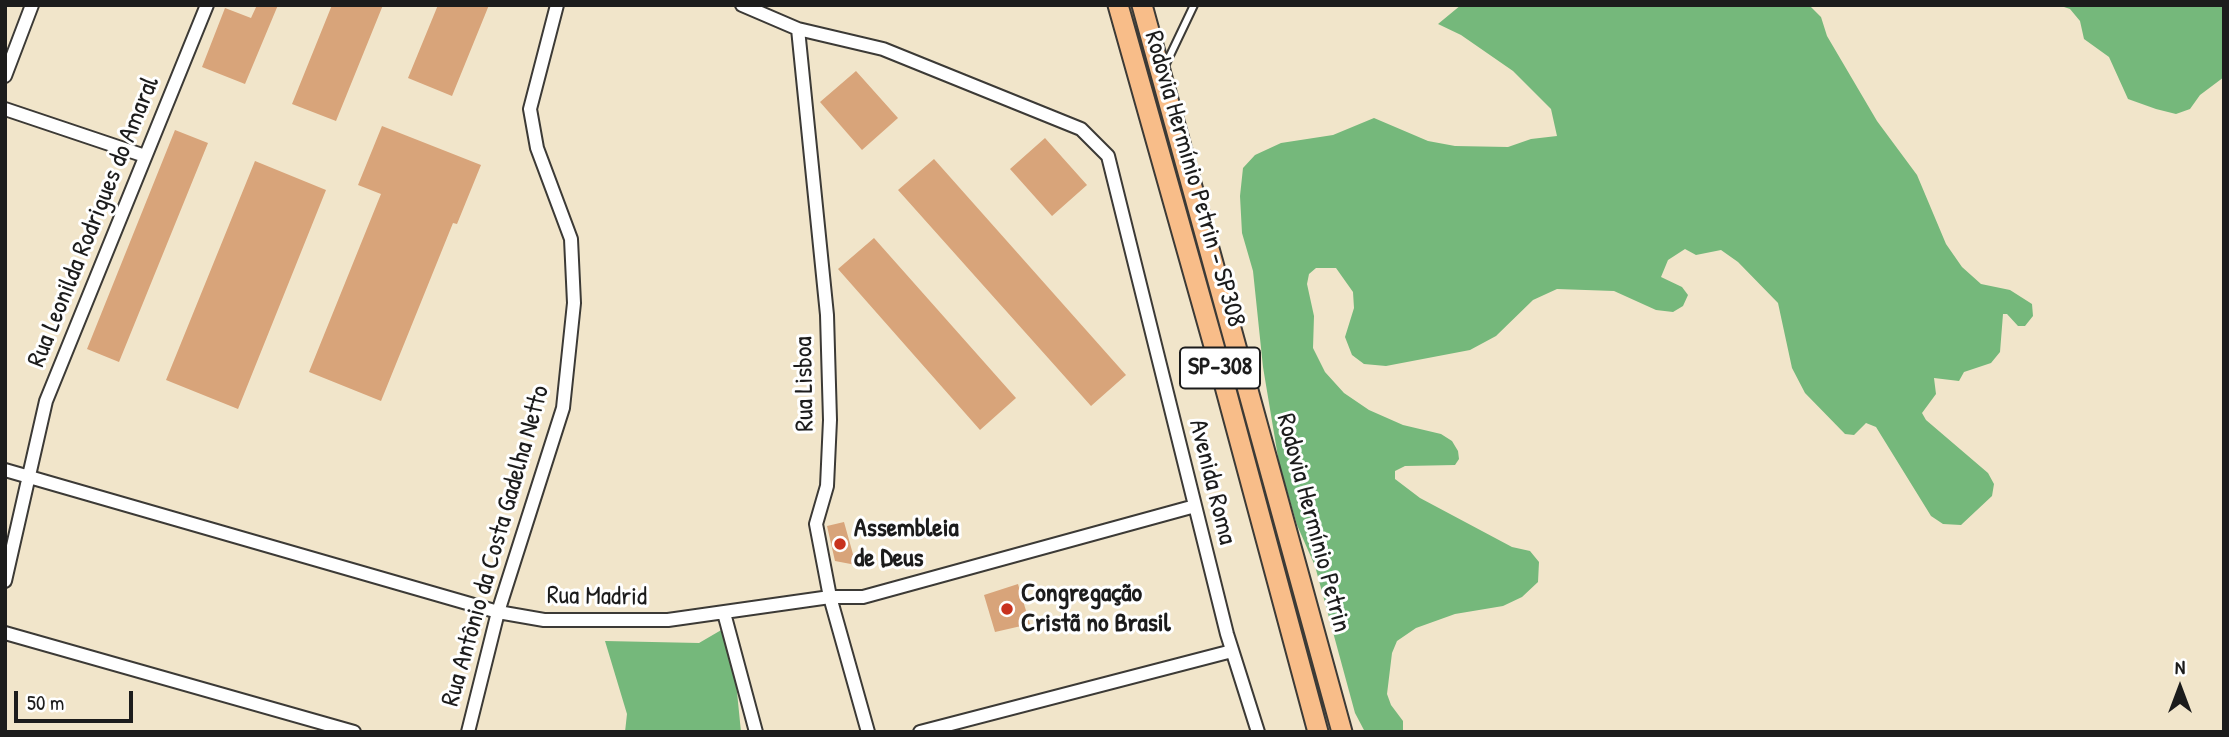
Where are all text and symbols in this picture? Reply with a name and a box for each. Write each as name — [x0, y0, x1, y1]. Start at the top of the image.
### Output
street label: Rodovia Hermínio Petrin - SP308 — [1137, 28, 1251, 330]
street label: Rua Leonilda Rodrigues do Amaral — [21, 72, 167, 372]
street label: Rua Lisboa — [789, 336, 821, 432]
road number: SP-308 — [1180, 348, 1260, 388]
street label: Rua Antônio da Costa Gadelha Netto — [435, 382, 557, 710]
street label: Rodovia Hermínio Petrin — [1269, 410, 1357, 636]
street label: Avenida Roma — [1181, 416, 1243, 548]
place label: Assembleia de Deus — [854, 513, 959, 574]
marker: Assembleia de Deus — [832, 536, 848, 552]
place label: Congregação Cristã no Brasil — [1021, 578, 1171, 640]
street label: Rua Madrid — [547, 581, 647, 613]
marker: Congregação Cristã no Brasil — [999, 601, 1015, 617]
north arrow — [2145, 653, 2215, 723]
text: N — [2175, 654, 2185, 680]
scale bar — [18, 678, 136, 722]
text: 50 m — [27, 688, 64, 717]

